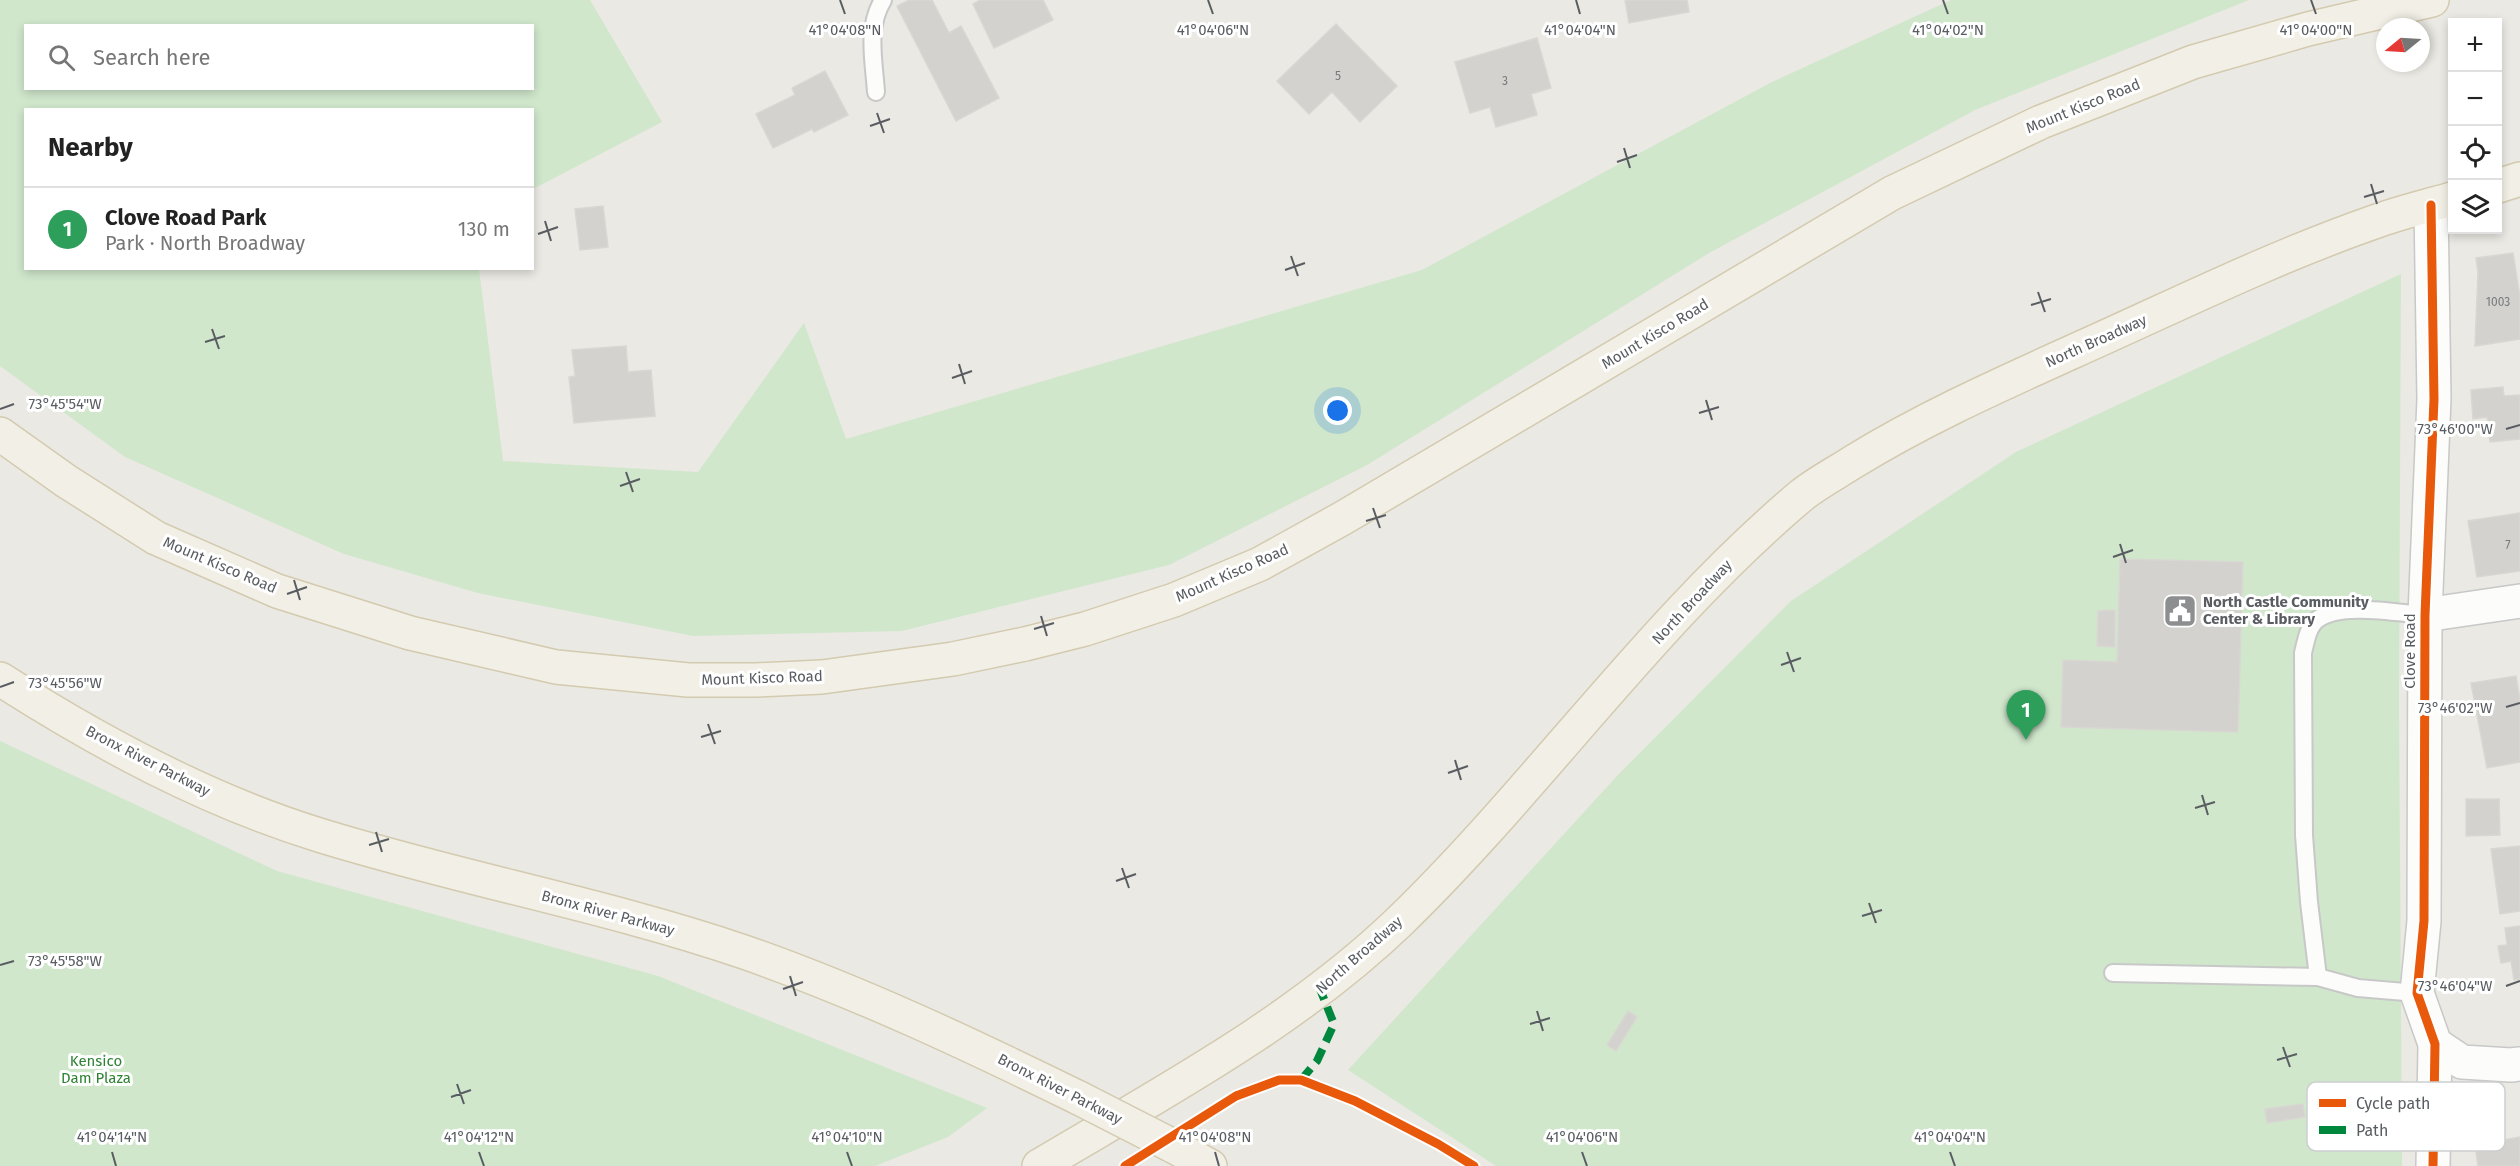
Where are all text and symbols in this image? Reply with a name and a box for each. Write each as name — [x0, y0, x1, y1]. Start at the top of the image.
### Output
north arrow — [2376, 18, 2430, 72]
map controls — [2448, 18, 2502, 234]
button: + — [2448, 18, 2502, 72]
text: 41°04'08"N — [809, 21, 881, 39]
text: 41°04'06"N — [1177, 21, 1249, 39]
text: 41°04'04"N — [1544, 21, 1616, 39]
text: 41°04'02"N — [1912, 21, 1984, 39]
text: 41°04'00"N — [2279, 21, 2353, 39]
search box — [24, 24, 534, 90]
icon: search — [45, 41, 78, 74]
text: Search here — [93, 44, 211, 71]
house number: 5 — [1335, 69, 1341, 83]
button: − — [2448, 72, 2502, 126]
house number: 3 — [1502, 74, 1508, 88]
street label: Mount Kisco Road — [2023, 75, 2143, 137]
button: locate — [2448, 126, 2502, 180]
text: Nearby — [48, 132, 133, 163]
button: layers — [2448, 180, 2502, 234]
text: Clove Road Park — [105, 204, 266, 231]
text: 1 — [63, 217, 72, 241]
text: 130 m — [458, 217, 510, 241]
text: Park · North Broadway — [105, 231, 305, 255]
street label: Mount Kisco Road — [1598, 295, 1712, 373]
house number: 1003 — [2486, 295, 2510, 309]
street label: North Broadway — [2043, 310, 2150, 371]
text: 73°45'54"W — [28, 395, 102, 413]
your location — [1323, 396, 1352, 425]
text: 73°46'00"W — [2417, 420, 2493, 438]
street label: Mount Kisco Road — [161, 533, 279, 597]
house number: 7 — [2505, 538, 2511, 552]
street label: Mount Kisco Road — [1173, 540, 1291, 606]
street label: North Broadway — [1648, 556, 1736, 648]
public building icon: North Castle Community Center & Library — [2162, 593, 2198, 629]
place label: North Castle Community Center & Library — [2203, 593, 2369, 628]
street label: Clove Road — [2401, 613, 2419, 689]
street label: Mount Kisco Road — [701, 667, 823, 689]
text: 73°45'56"W — [28, 674, 102, 692]
pin: 1 — [2006, 690, 2046, 740]
text: 73°46'02"W — [2418, 699, 2493, 717]
street label: Bronx River Parkway — [83, 722, 214, 800]
street label: Bronx River Parkway — [539, 887, 677, 940]
street label: North Broadway — [1312, 912, 1407, 998]
text: 73°45'58"W — [28, 952, 103, 970]
text: 73°46'04"W — [2418, 977, 2493, 995]
street label: Bronx River Parkway — [995, 1050, 1126, 1128]
park label: Kensico Dam Plaza — [61, 1052, 131, 1087]
legend — [2307, 1082, 2505, 1151]
text: Cycle path — [2356, 1094, 2430, 1113]
text: Path — [2356, 1121, 2388, 1140]
text: 41°04'14"N — [77, 1128, 147, 1146]
text: 41°04'12"N — [444, 1128, 514, 1146]
text: 41°04'10"N — [811, 1128, 883, 1146]
text: 41°04'08"N — [1179, 1128, 1251, 1146]
text: 41°04'06"N — [1546, 1128, 1618, 1146]
text: 41°04'04"N — [1914, 1128, 1986, 1146]

